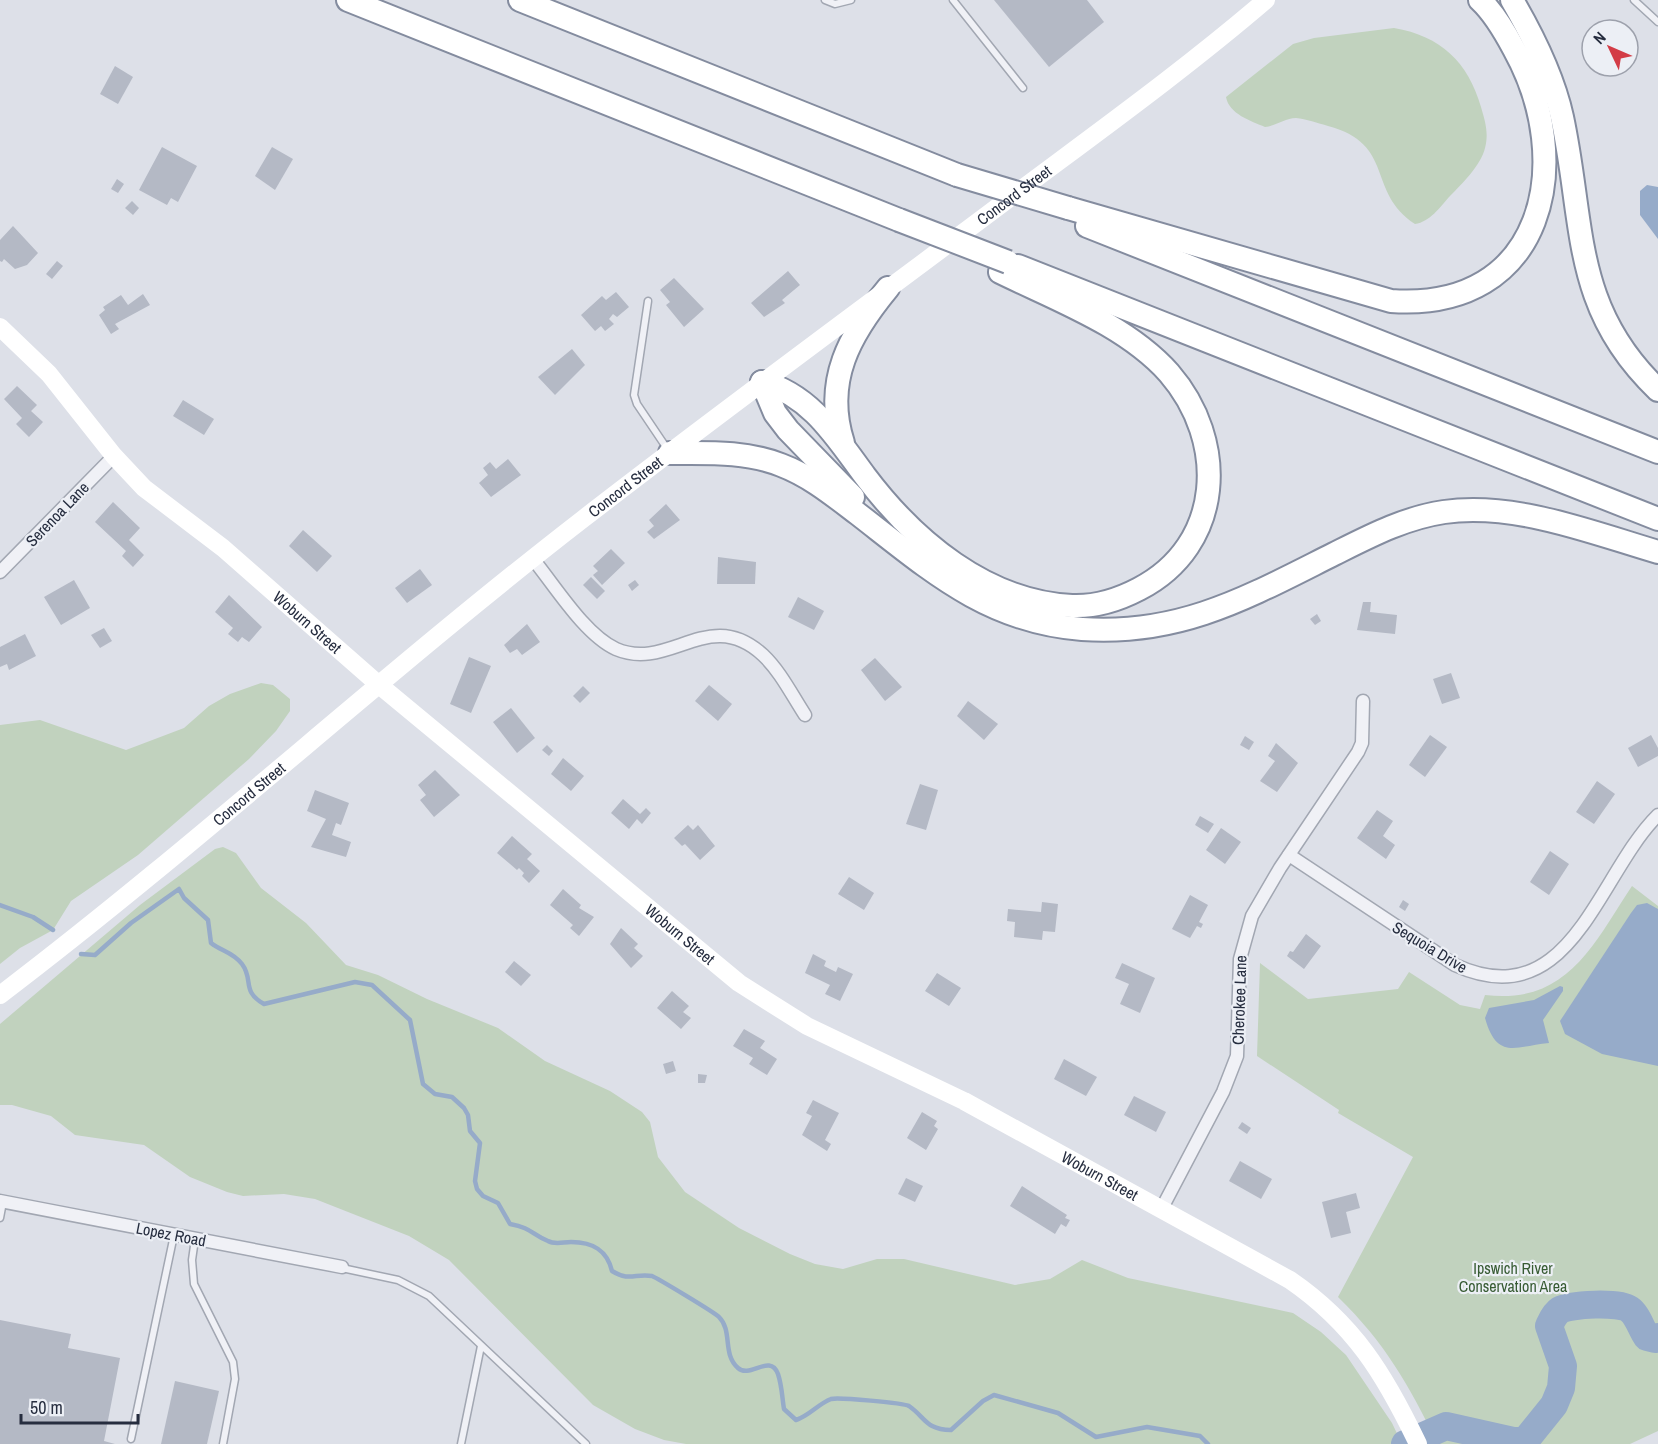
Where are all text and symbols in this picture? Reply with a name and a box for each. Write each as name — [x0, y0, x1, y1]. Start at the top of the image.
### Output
north arrow — [1580, 18, 1640, 78]
text: N — [1588, 27, 1610, 49]
street label: Concord Street — [972, 160, 1056, 230]
street label: Concord Street — [583, 451, 667, 522]
street label: Serenoa Lane — [20, 477, 94, 551]
street label: Woburn Street — [268, 586, 347, 658]
street label: Concord Street — [208, 757, 290, 831]
street label: Woburn Street — [641, 899, 720, 970]
street label: Sequoia Drive — [1388, 916, 1472, 978]
street label: Cherokee Lane — [1226, 955, 1252, 1045]
street label: Woburn Street — [1058, 1146, 1142, 1206]
street label: Lopez Road — [134, 1216, 208, 1252]
park label: Ipswich River Conservation Area — [1459, 1257, 1568, 1297]
scale bar — [21, 1387, 138, 1425]
text: 50 m — [30, 1395, 63, 1420]

